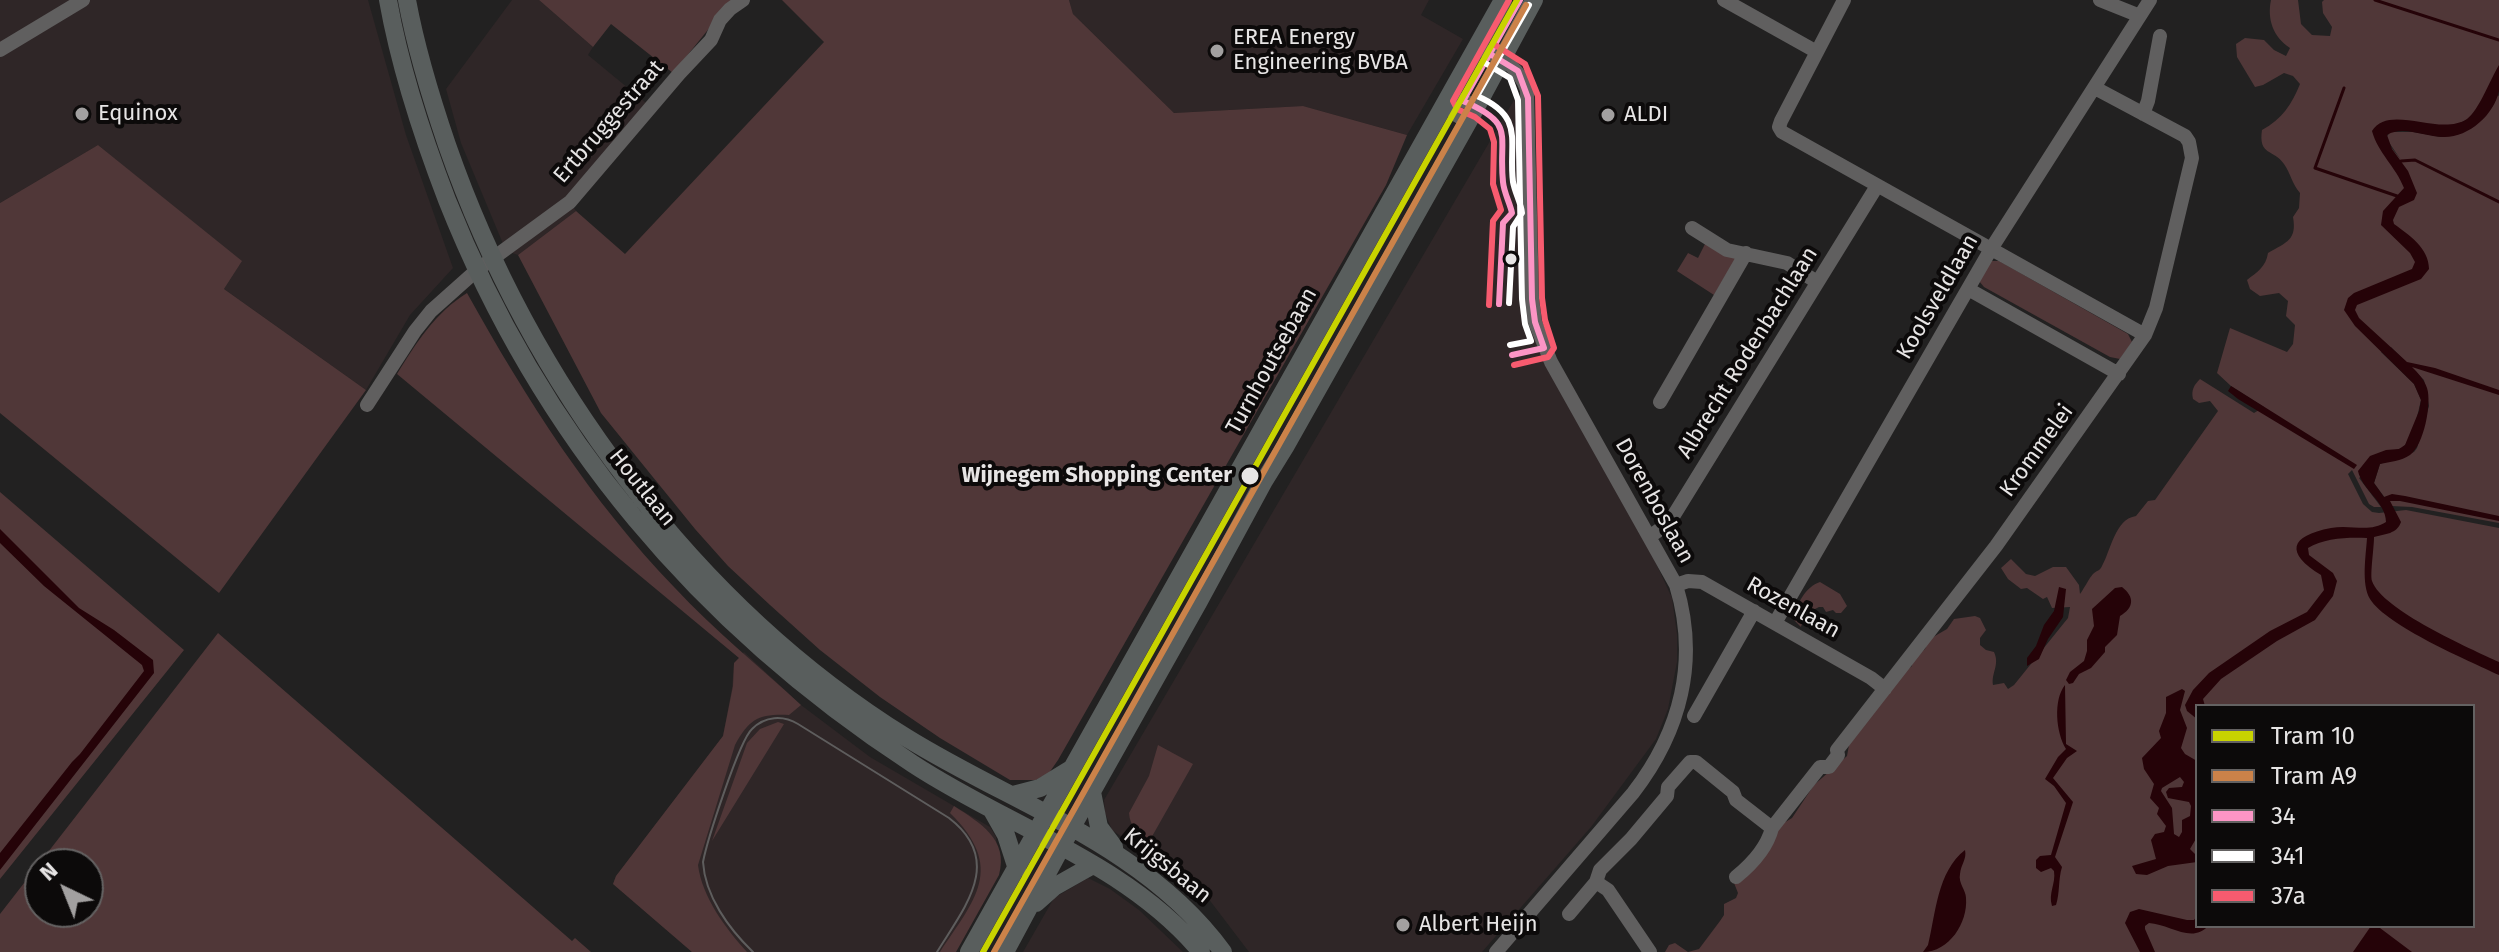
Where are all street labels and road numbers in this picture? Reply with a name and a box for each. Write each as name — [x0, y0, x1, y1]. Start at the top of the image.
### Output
street label: Ertbruggestraat — [548, 55, 670, 189]
street label: Koolsveldlaan — [1892, 230, 1984, 364]
street label: Albrecht Rodenbachlaan — [1672, 242, 1824, 464]
street label: Turnhoutsebaan — [1221, 283, 1323, 439]
street label: Krommelei — [1995, 400, 2079, 502]
street label: Dorenboslaan — [1609, 434, 1699, 568]
street label: Houtlaan — [603, 444, 681, 532]
street label: Rozenlaan — [1742, 571, 1844, 645]
street label: Krijgsbaan — [1118, 823, 1216, 909]

